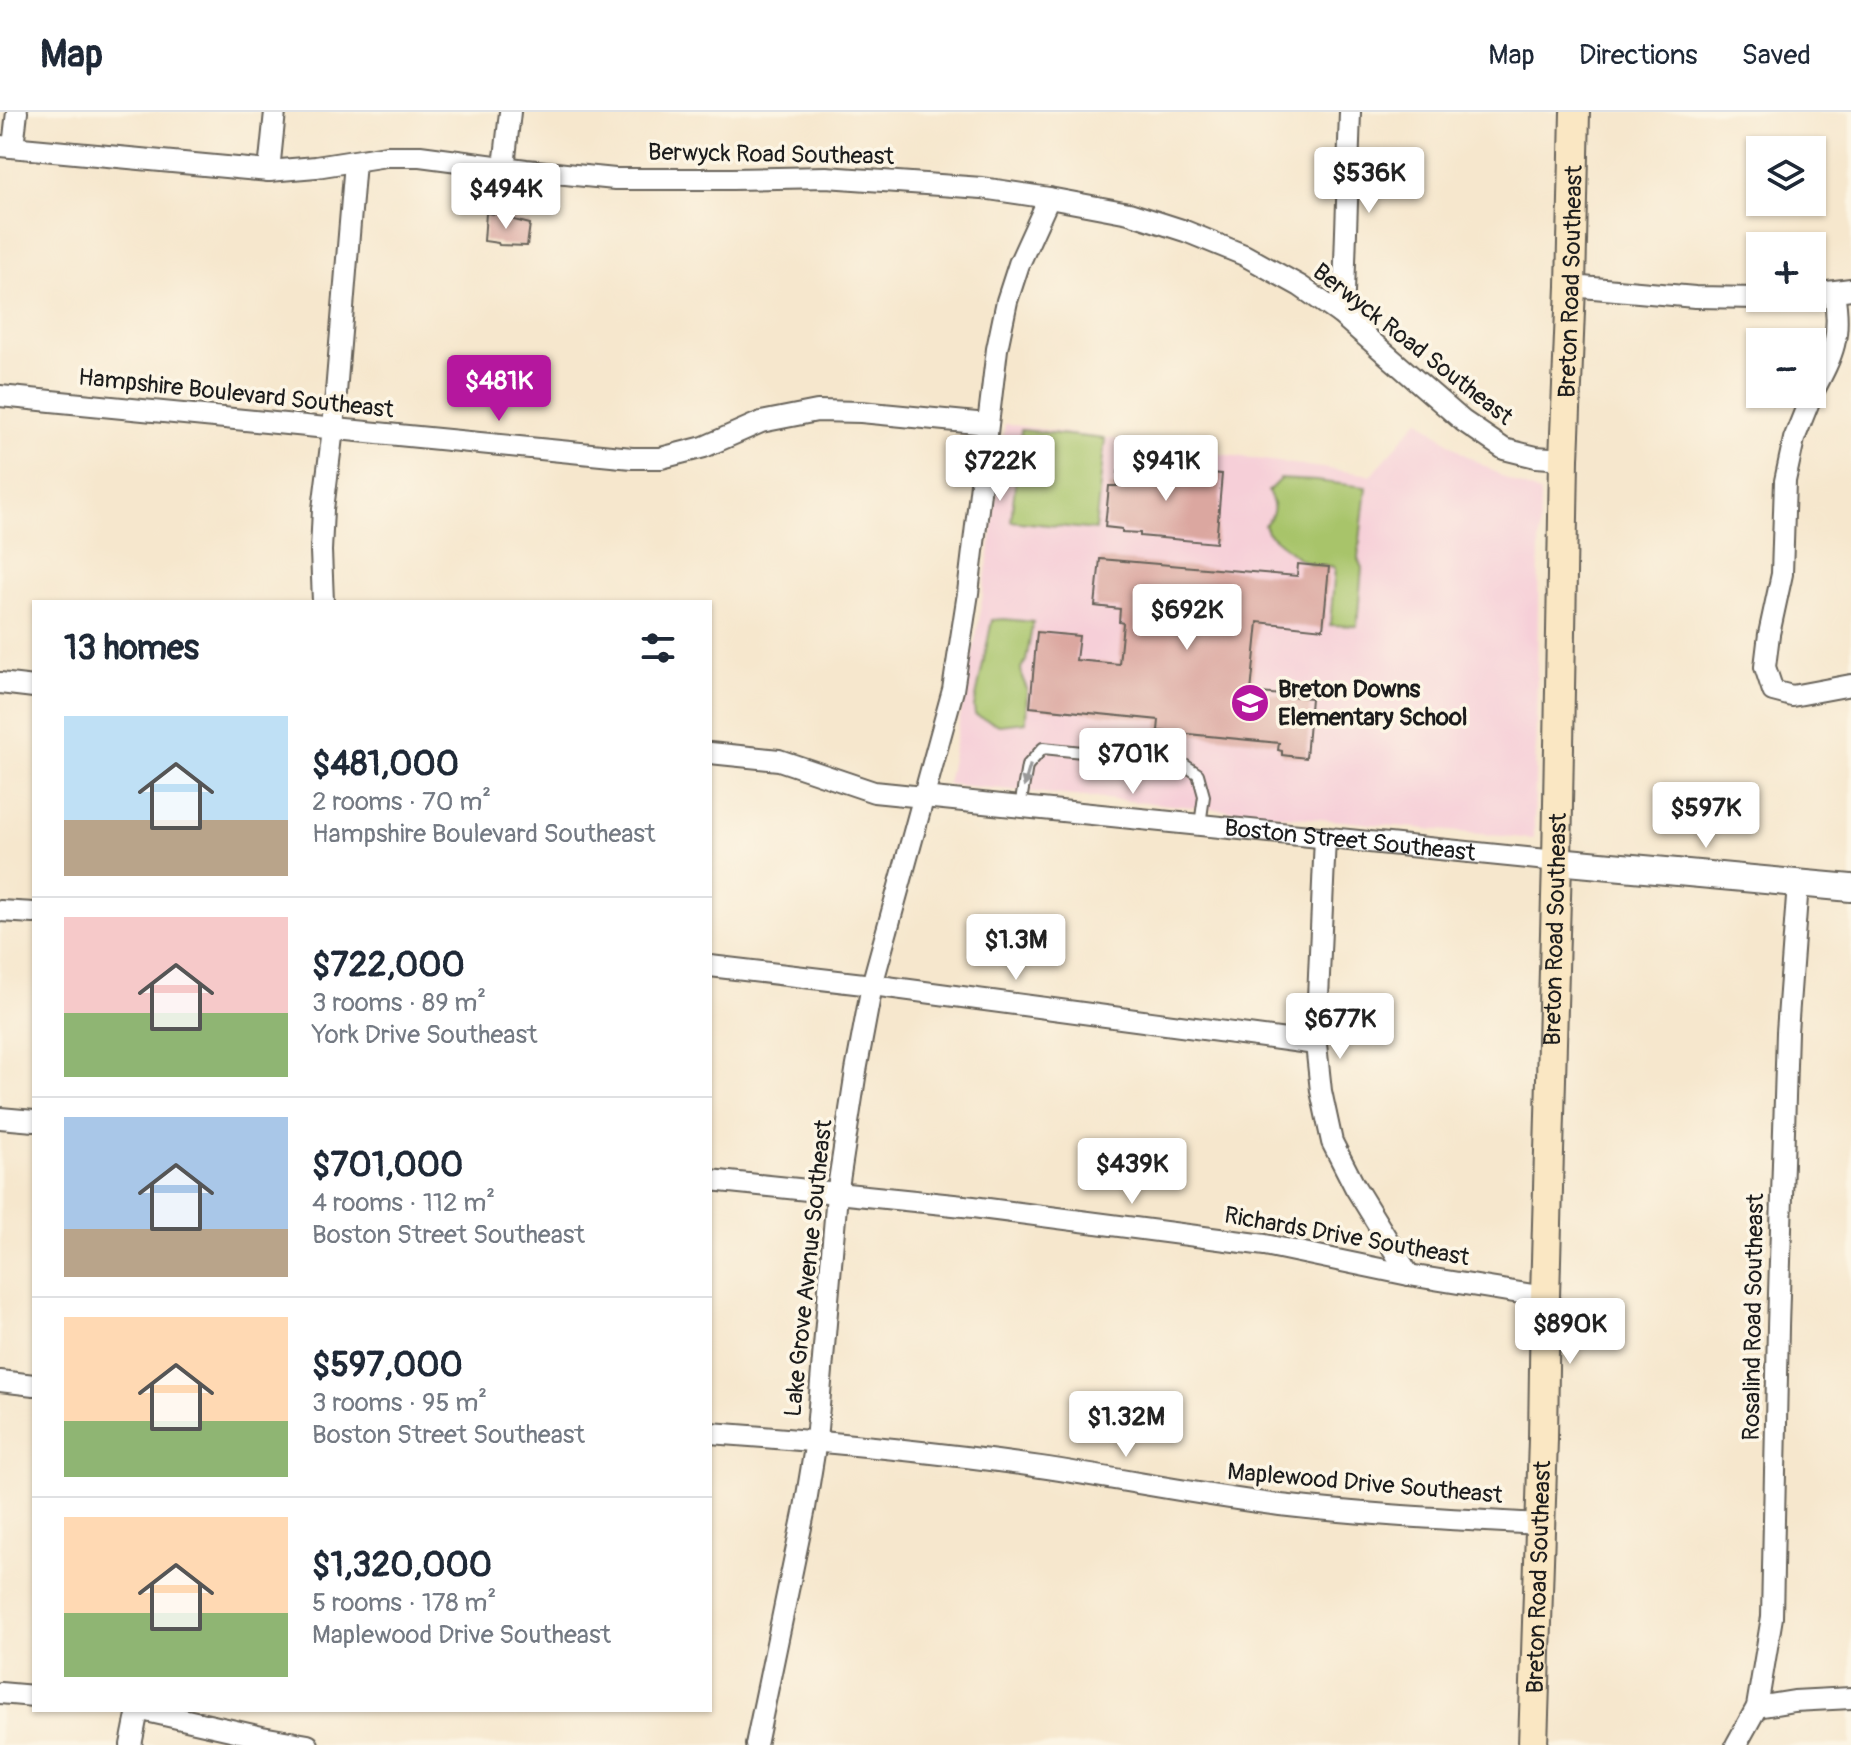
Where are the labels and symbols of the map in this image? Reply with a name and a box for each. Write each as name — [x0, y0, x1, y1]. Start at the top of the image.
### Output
street label: Berwyck Road Southeast — [648, 138, 895, 171]
pin: $536K — [1313, 147, 1425, 215]
pin: $494K — [450, 163, 562, 231]
street label: Breton Road Southeast — [1552, 164, 1589, 399]
street label: Berwyck Road Southeast — [1307, 257, 1519, 432]
pin: $481K — [443, 355, 555, 423]
street label: Hampshire Boulevard Southeast — [77, 363, 395, 425]
pin: $722K — [944, 435, 1056, 503]
pin: $941K — [1110, 435, 1222, 503]
pin: $692K — [1131, 584, 1243, 652]
place label: Breton Downs Elementary School — [1278, 675, 1468, 732]
school or university icon: Breton Downs Elementary School — [1229, 682, 1271, 724]
pin: $701K — [1077, 728, 1189, 796]
one-way arrow — [1020, 764, 1033, 788]
pin: $597K — [1650, 782, 1762, 850]
street label: Breton Road Southeast — [1538, 812, 1573, 1046]
street label: Boston Street Southeast — [1223, 813, 1477, 868]
pin: $1.3M — [960, 914, 1072, 982]
pin: $677K — [1284, 993, 1396, 1061]
street label: Lake Grove Avenue Southeast — [778, 1118, 839, 1418]
pin: $439K — [1076, 1138, 1188, 1206]
street label: Rosalind Road Southeast — [1737, 1193, 1770, 1441]
street label: Richards Drive Southeast — [1222, 1201, 1472, 1272]
pin: $890K — [1514, 1298, 1626, 1366]
pin: $1.32M — [1061, 1391, 1191, 1459]
street label: Maplewood Drive Southeast — [1226, 1457, 1504, 1510]
street label: Breton Road Southeast — [1521, 1460, 1557, 1694]

